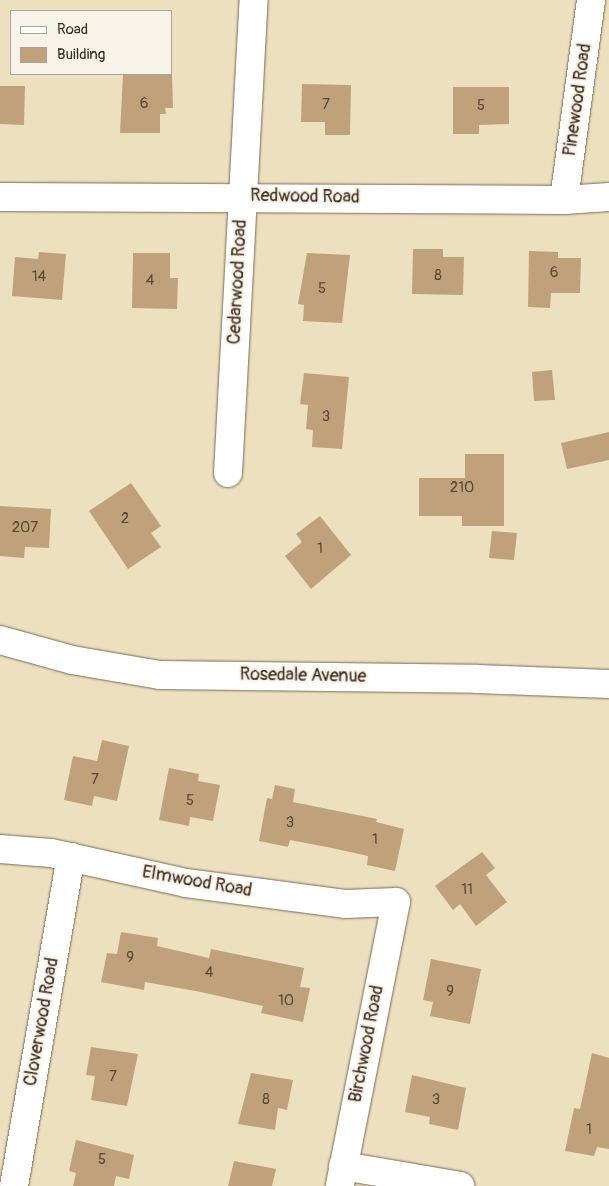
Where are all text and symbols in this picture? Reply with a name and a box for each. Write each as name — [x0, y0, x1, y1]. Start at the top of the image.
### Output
legend — [10, 10, 172, 75]
text: Road — [57, 20, 88, 39]
street label: Pinewood Road — [559, 42, 597, 158]
text: Building — [57, 45, 105, 64]
house number: 6 — [140, 95, 148, 113]
house number: 7 — [322, 96, 330, 114]
house number: 5 — [477, 97, 485, 115]
street label: Redwood Road — [250, 185, 360, 209]
street label: Cedarwood Road — [224, 219, 252, 345]
house number: 6 — [550, 264, 558, 282]
house number: 8 — [434, 267, 442, 285]
house number: 14 — [32, 268, 46, 286]
house number: 4 — [146, 272, 154, 290]
house number: 5 — [318, 280, 326, 298]
house number: 3 — [322, 408, 330, 426]
house number: 210 — [450, 479, 474, 497]
house number: 2 — [121, 510, 129, 528]
house number: 207 — [12, 519, 38, 537]
house number: 1 — [317, 540, 323, 558]
street label: Rosedale Avenue — [240, 664, 366, 688]
house number: 7 — [91, 771, 99, 789]
house number: 5 — [186, 792, 194, 810]
house number: 3 — [286, 814, 294, 832]
house number: 1 — [372, 831, 378, 849]
street label: Elmwood Road — [140, 862, 254, 902]
house number: 11 — [461, 881, 473, 899]
house number: 9 — [126, 949, 134, 967]
street label: Cloverwood Road — [20, 956, 64, 1088]
house number: 4 — [205, 964, 213, 982]
house number: 9 — [446, 983, 454, 1001]
street label: Birchwood Road — [345, 984, 389, 1104]
house number: 10 — [278, 992, 294, 1010]
house number: 7 — [109, 1068, 117, 1086]
house number: 8 — [262, 1091, 270, 1109]
house number: 3 — [432, 1091, 440, 1109]
house number: 1 — [586, 1121, 592, 1139]
house number: 5 — [98, 1151, 106, 1169]

